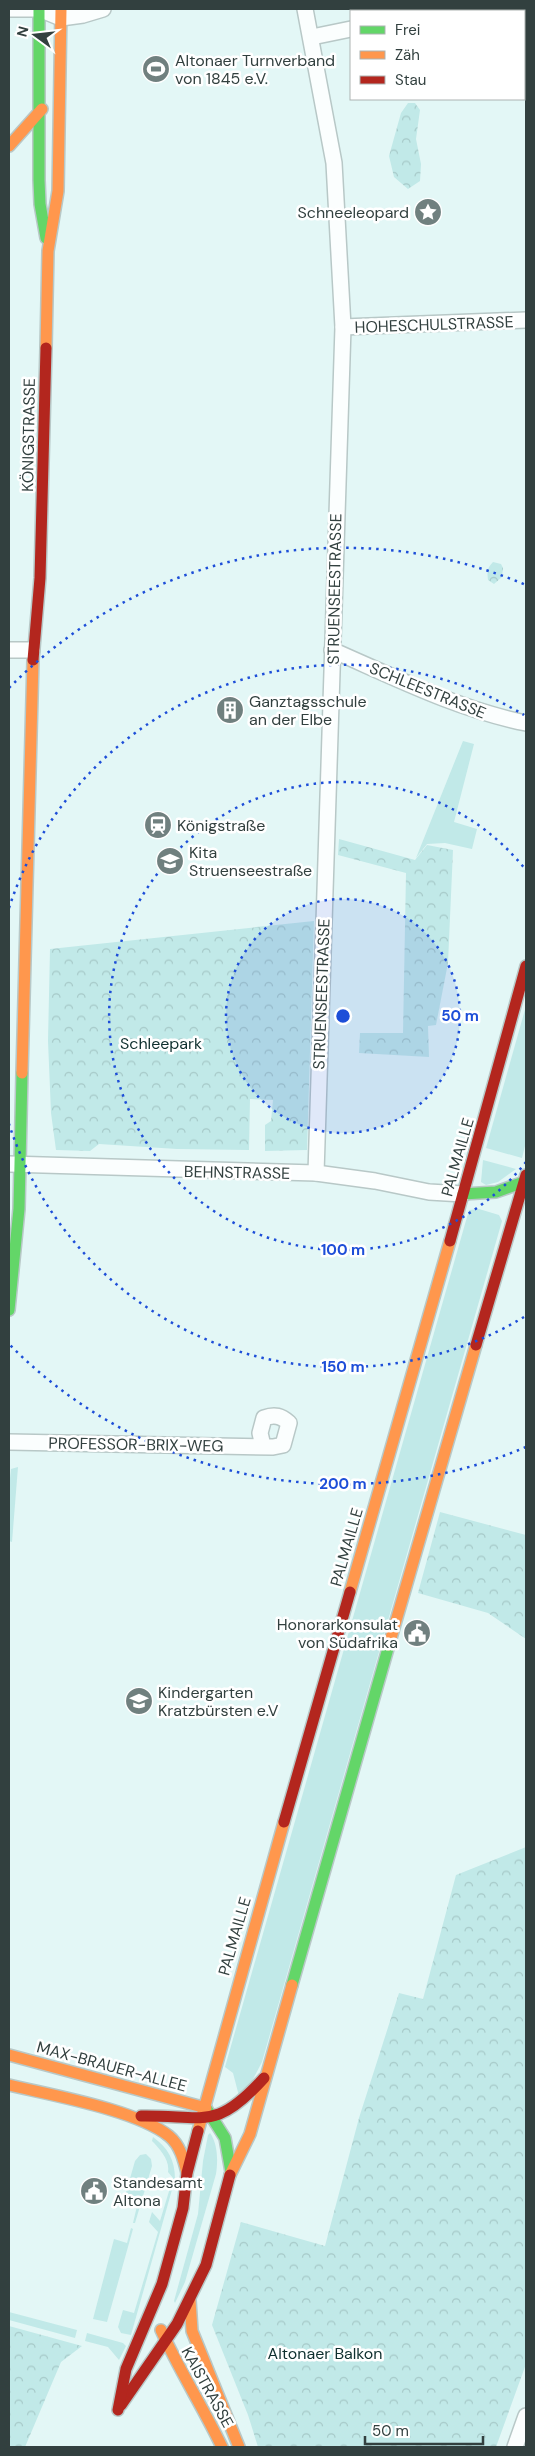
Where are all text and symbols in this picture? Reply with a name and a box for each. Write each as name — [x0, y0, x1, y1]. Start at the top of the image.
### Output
north arrow — [10, 10, 60, 60]
legend — [350, 10, 525, 100]
text: Frei — [395, 20, 420, 40]
text: N — [12, 24, 32, 39]
text: Zäh — [395, 45, 420, 65]
place label: Altonaer Turnverband von 1845 e.V. — [175, 50, 335, 89]
sports icon: Altonaer Turnverband von 1845 e.V. — [141, 54, 171, 84]
text: Stau — [395, 70, 426, 90]
place icon: Schneeleopard — [413, 197, 443, 227]
place label: Schneeleopard — [297, 202, 409, 223]
street label: HOHESCHULSTRASSE — [354, 311, 514, 338]
street label: KÖNIGSTRASSE — [17, 378, 40, 492]
street label: STRUENSEESTRASSE — [323, 513, 346, 665]
street label: SCHLEESTRASSE — [366, 658, 489, 723]
place label: Ganztagsschule an der Elbe — [249, 691, 367, 730]
building icon: Ganztagsschule an der Elbe — [215, 695, 245, 725]
station icon: Königstraße — [143, 810, 173, 840]
place label: Königstraße — [177, 815, 265, 836]
place label: Kita Struenseestraße — [189, 842, 312, 881]
school or university icon: Kita Struenseestraße — [155, 846, 185, 876]
street label: STRUENSEESTRASSE — [308, 918, 335, 1070]
text: 50 m — [441, 1006, 479, 1026]
centre of rings — [334, 1007, 352, 1025]
park label: Schleepark — [120, 1033, 202, 1054]
street label: PALMAILLE — [436, 1115, 479, 1199]
street label: BEHNSTRASSE — [184, 1161, 290, 1184]
text: 100 m — [321, 1240, 365, 1260]
text: 150 m — [322, 1357, 365, 1377]
street label: PROFESSOR-BRIX-WEG — [48, 1432, 224, 1457]
text: 200 m — [319, 1474, 367, 1494]
street label: PALMAILLE — [325, 1505, 368, 1589]
place label: Honorarkonsulat von Südafrika — [277, 1614, 398, 1653]
public building icon: Honorarkonsulat von Südafrika — [402, 1618, 432, 1648]
place label: Kindergarten Kratzbürsten e.V — [158, 1682, 279, 1721]
school or university icon: Kindergarten Kratzbürsten e.V — [124, 1686, 154, 1716]
street label: PALMAILLE — [213, 1894, 256, 1978]
street label: MAX-BRAUER-ALLEE — [35, 2036, 189, 2097]
place label: Standesamt Altona — [113, 2172, 203, 2211]
public building icon: Standesamt Altona — [79, 2176, 109, 2206]
street label: KAISTRASSE — [177, 2343, 238, 2431]
park label: Altonaer Balkon — [268, 2343, 382, 2364]
scale bar — [365, 2414, 482, 2446]
text: 50 m — [372, 2421, 409, 2441]

